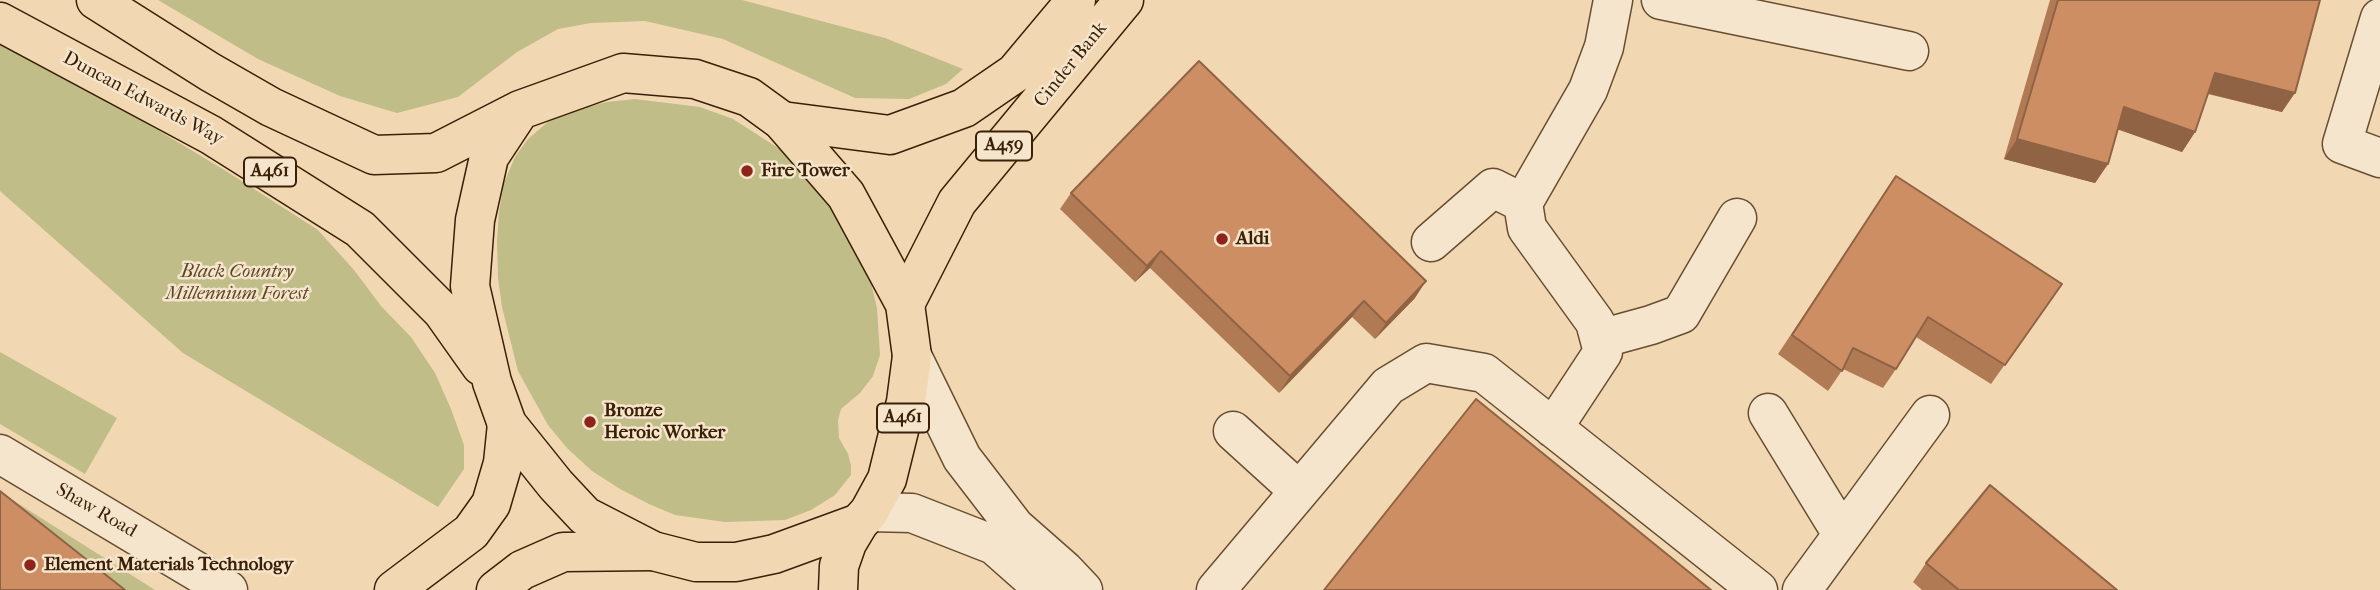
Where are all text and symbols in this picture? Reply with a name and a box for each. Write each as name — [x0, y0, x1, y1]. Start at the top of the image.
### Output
street label: Cinder Bank — [1030, 18, 1112, 112]
street label: Duncan Edwards Way — [59, 47, 227, 151]
road number: A459 — [976, 132, 1032, 160]
road number: A461 — [244, 158, 296, 187]
place label: Fire Tower — [761, 160, 850, 182]
marker: Fire Tower — [739, 163, 755, 179]
place label: Aldi — [1236, 228, 1269, 250]
marker: Aldi — [1214, 231, 1230, 247]
park label: Black Country Millennium Forest — [166, 261, 308, 305]
place label: Bronze Heroic Worker — [604, 400, 725, 444]
road number: A461 — [877, 404, 929, 432]
marker: Bronze Heroic Worker — [582, 414, 598, 430]
street label: Shaw Road — [52, 479, 140, 543]
place label: Element Materials Technology — [44, 554, 293, 576]
marker: Element Materials Technology — [22, 557, 38, 573]

